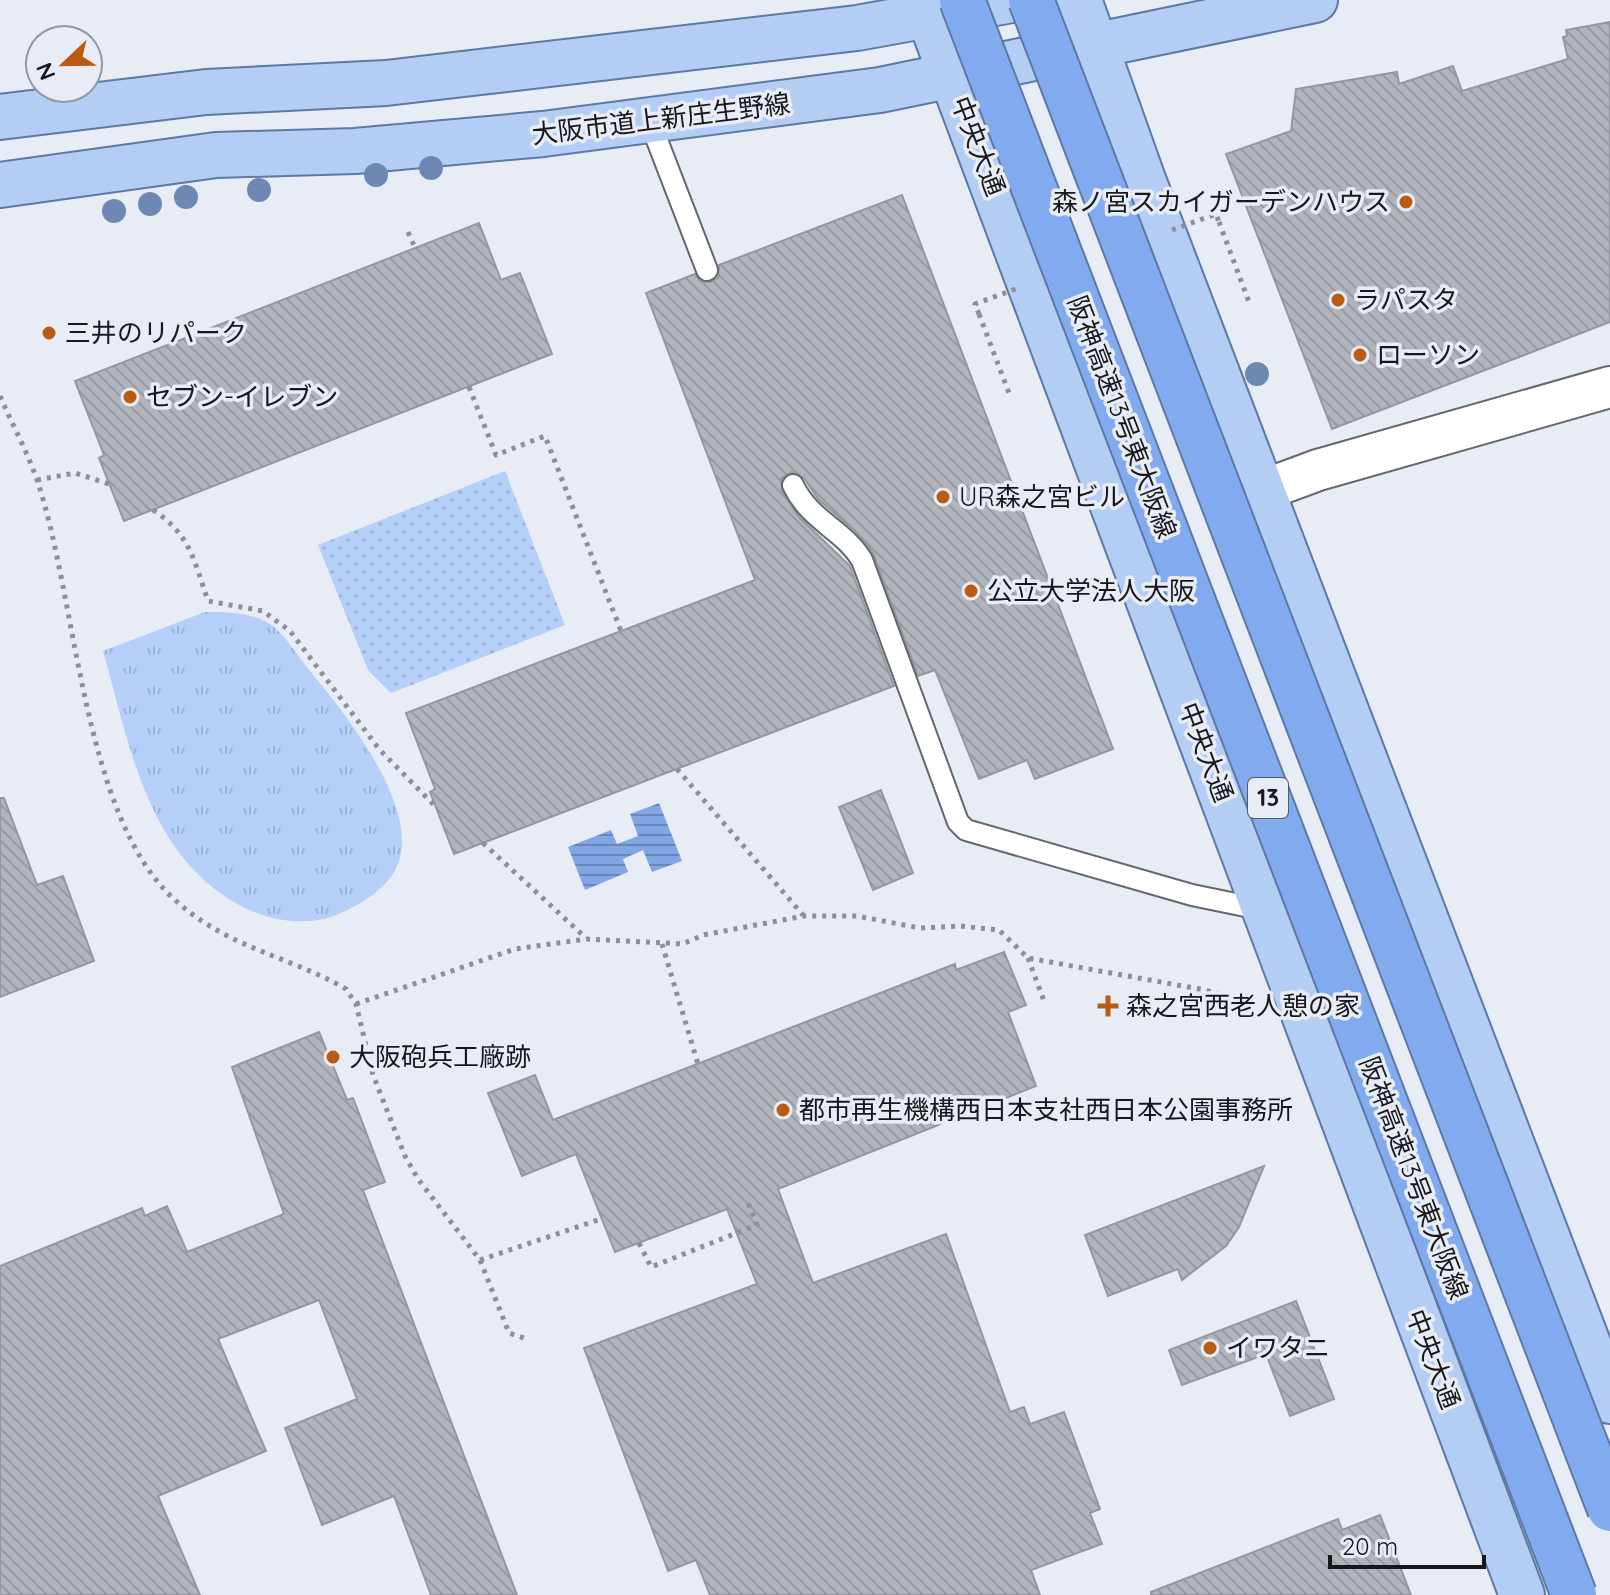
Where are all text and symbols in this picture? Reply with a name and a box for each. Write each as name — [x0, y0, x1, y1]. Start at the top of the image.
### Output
north arrow — [24, 24, 104, 104]
text: N — [29, 59, 61, 84]
street label: 大阪市道上新庄生野線 — [530, 86, 792, 151]
street label: 中央大通 — [944, 91, 1013, 200]
place label: 森ノ宮スカイガーデンハウス — [1052, 185, 1390, 218]
marker: 森ノ宮スカイガーデンハウス — [1397, 193, 1415, 211]
place label: ラパスタ — [1354, 283, 1458, 316]
street label: 阪神高速13号東大阪線 — [1061, 291, 1184, 543]
marker: ラパスタ — [1329, 291, 1347, 309]
place label: 三井のリパーク — [65, 316, 247, 349]
marker: 三井のリパーク — [40, 324, 58, 342]
place label: ローソン — [1376, 338, 1480, 371]
marker: ローソン — [1351, 346, 1369, 364]
place label: セブン-イレブン — [146, 380, 338, 413]
marker: セブン-イレブン — [121, 388, 139, 406]
place label: UR森之宮ビル — [959, 480, 1125, 513]
marker: UR森之宮ビル — [934, 488, 952, 506]
place label: 公立大学法人大阪 — [987, 574, 1195, 607]
marker: 公立大学法人大阪 — [962, 582, 980, 600]
street label: 中央大通 — [1172, 697, 1241, 806]
road number: 13 — [1248, 778, 1288, 818]
place label: 森之宮西老人憩の家 — [1126, 989, 1360, 1022]
marker: 森之宮西老人憩の家 — [1097, 995, 1119, 1017]
place label: 大阪砲兵工廠跡 — [349, 1040, 531, 1073]
marker: 大阪砲兵工廠跡 — [324, 1048, 342, 1066]
street label: 阪神高速13号東大阪線 — [1353, 1052, 1476, 1304]
place label: 都市再生機構西日本支社西日本公園事務所 — [799, 1093, 1293, 1126]
marker: 都市再生機構西日本支社西日本公園事務所 — [774, 1101, 792, 1119]
street label: 中央大通 — [1399, 1304, 1468, 1413]
place label: イワタニ — [1226, 1331, 1330, 1364]
marker: イワタニ — [1201, 1339, 1219, 1357]
scale bar — [1330, 1519, 1484, 1569]
text: 20 m — [1342, 1531, 1398, 1561]

